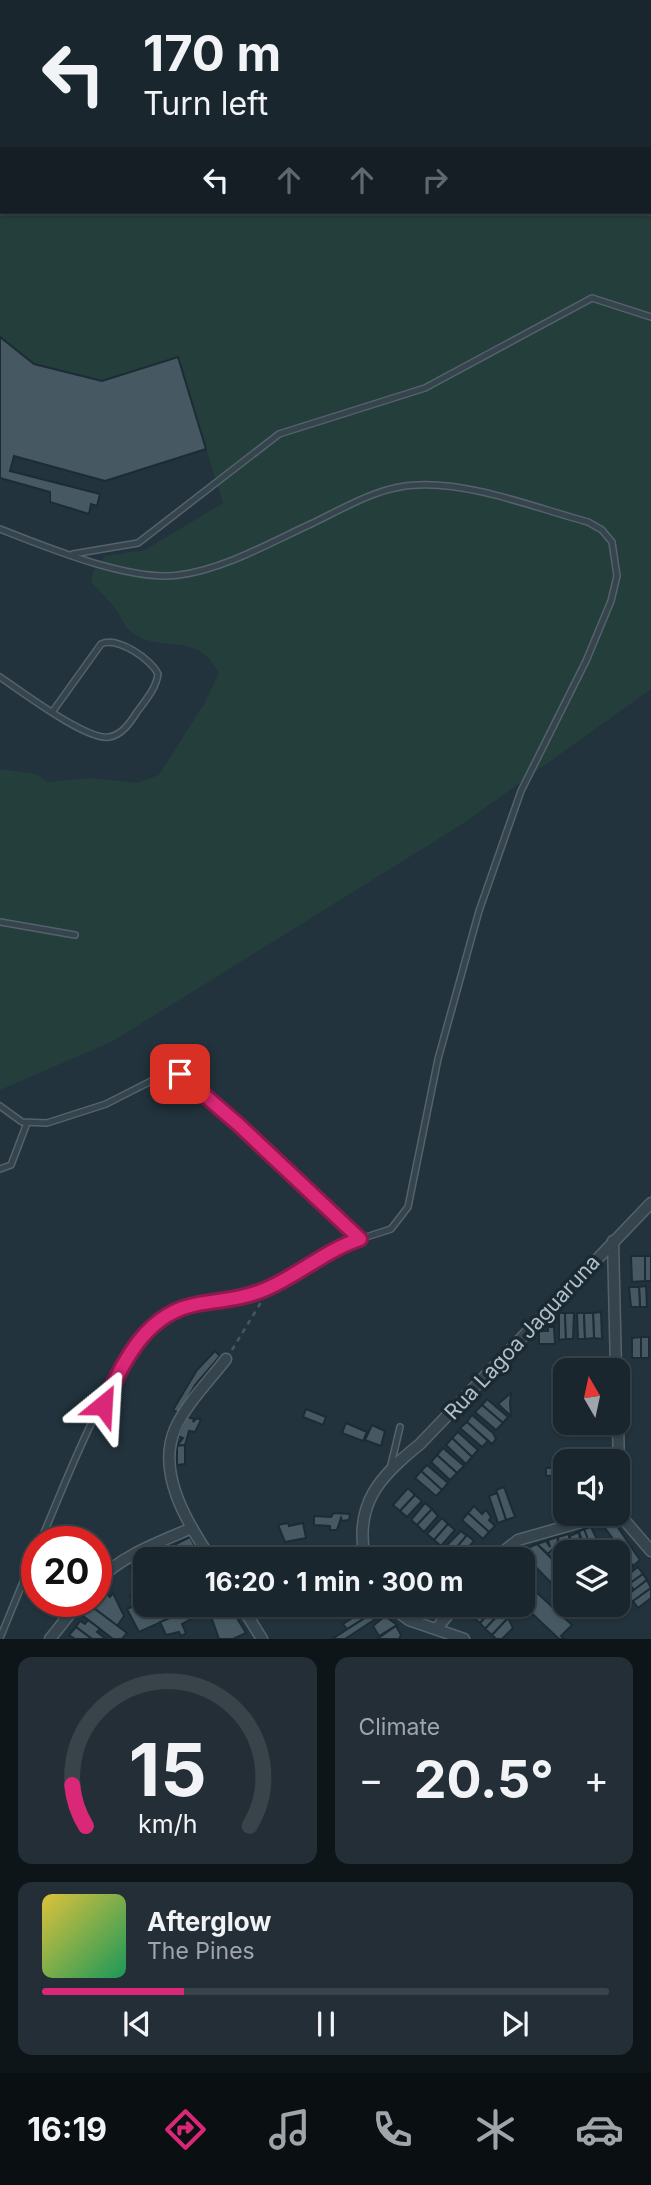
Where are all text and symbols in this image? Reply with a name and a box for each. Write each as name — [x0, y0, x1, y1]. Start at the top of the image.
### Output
text: 170 m — [143, 24, 281, 83]
icon: left — [28, 28, 119, 119]
text: Turn left — [143, 84, 268, 123]
icon: left — [197, 161, 235, 199]
icon: ahead — [270, 161, 308, 199]
icon: ahead — [343, 161, 381, 199]
icon: right — [416, 161, 454, 199]
pin — [150, 1044, 210, 1104]
icon: arrive — [161, 1055, 199, 1093]
street label: Rua Lagoa Jaguaruna — [439, 1249, 605, 1425]
north arrow — [553, 1358, 630, 1435]
map controls — [553, 1358, 630, 1617]
position arrow — [66, 1368, 140, 1442]
button: sound — [553, 1449, 630, 1526]
speed limit sign: 20 — [21, 1526, 112, 1617]
button: layers — [553, 1540, 630, 1617]
text: 16:20 · 1 min · 300 m — [205, 1566, 463, 1597]
text: Climate — [359, 1713, 440, 1741]
text: 15 — [128, 1726, 206, 1815]
text: 20.5° — [414, 1748, 554, 1811]
text: − — [359, 1756, 384, 1802]
text: + — [584, 1756, 609, 1802]
text: km/h — [138, 1809, 197, 1839]
text: Afterglow — [147, 1906, 271, 1937]
text: The Pines — [147, 1937, 255, 1965]
icon: previous — [118, 2005, 156, 2043]
icon: pause — [307, 2005, 345, 2043]
icon: next — [496, 2005, 534, 2043]
icon: directions — [161, 2105, 210, 2154]
icon: music — [265, 2105, 314, 2154]
icon: phone — [368, 2105, 417, 2154]
icon: climate — [471, 2105, 520, 2154]
icon: car — [575, 2105, 624, 2154]
text: 16:19 — [27, 2110, 107, 2149]

